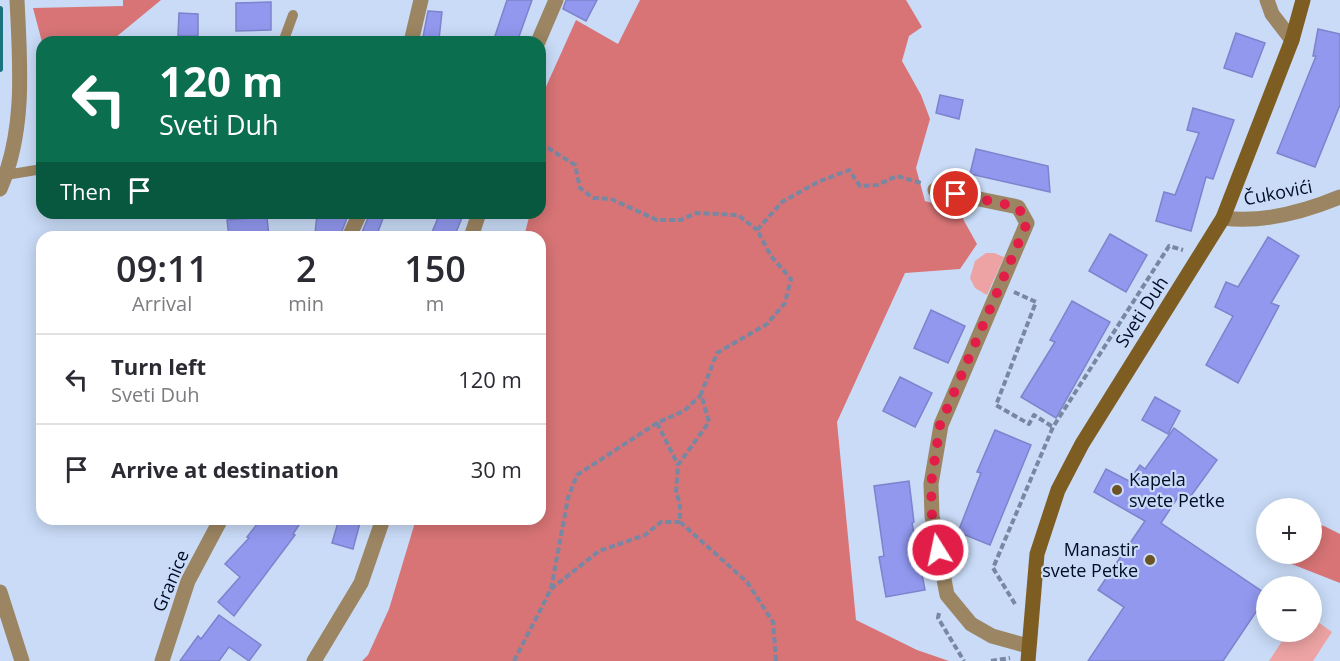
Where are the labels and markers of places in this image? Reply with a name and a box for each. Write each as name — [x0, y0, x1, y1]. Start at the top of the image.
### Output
pin — [930, 168, 981, 219]
place label: Kapela svete Petke — [1129, 467, 1225, 512]
marker: Kapela svete Petke — [1110, 483, 1124, 497]
place label: Manastir svete Petke — [1042, 537, 1139, 582]
marker: Manastir svete Petke — [1143, 553, 1157, 567]

